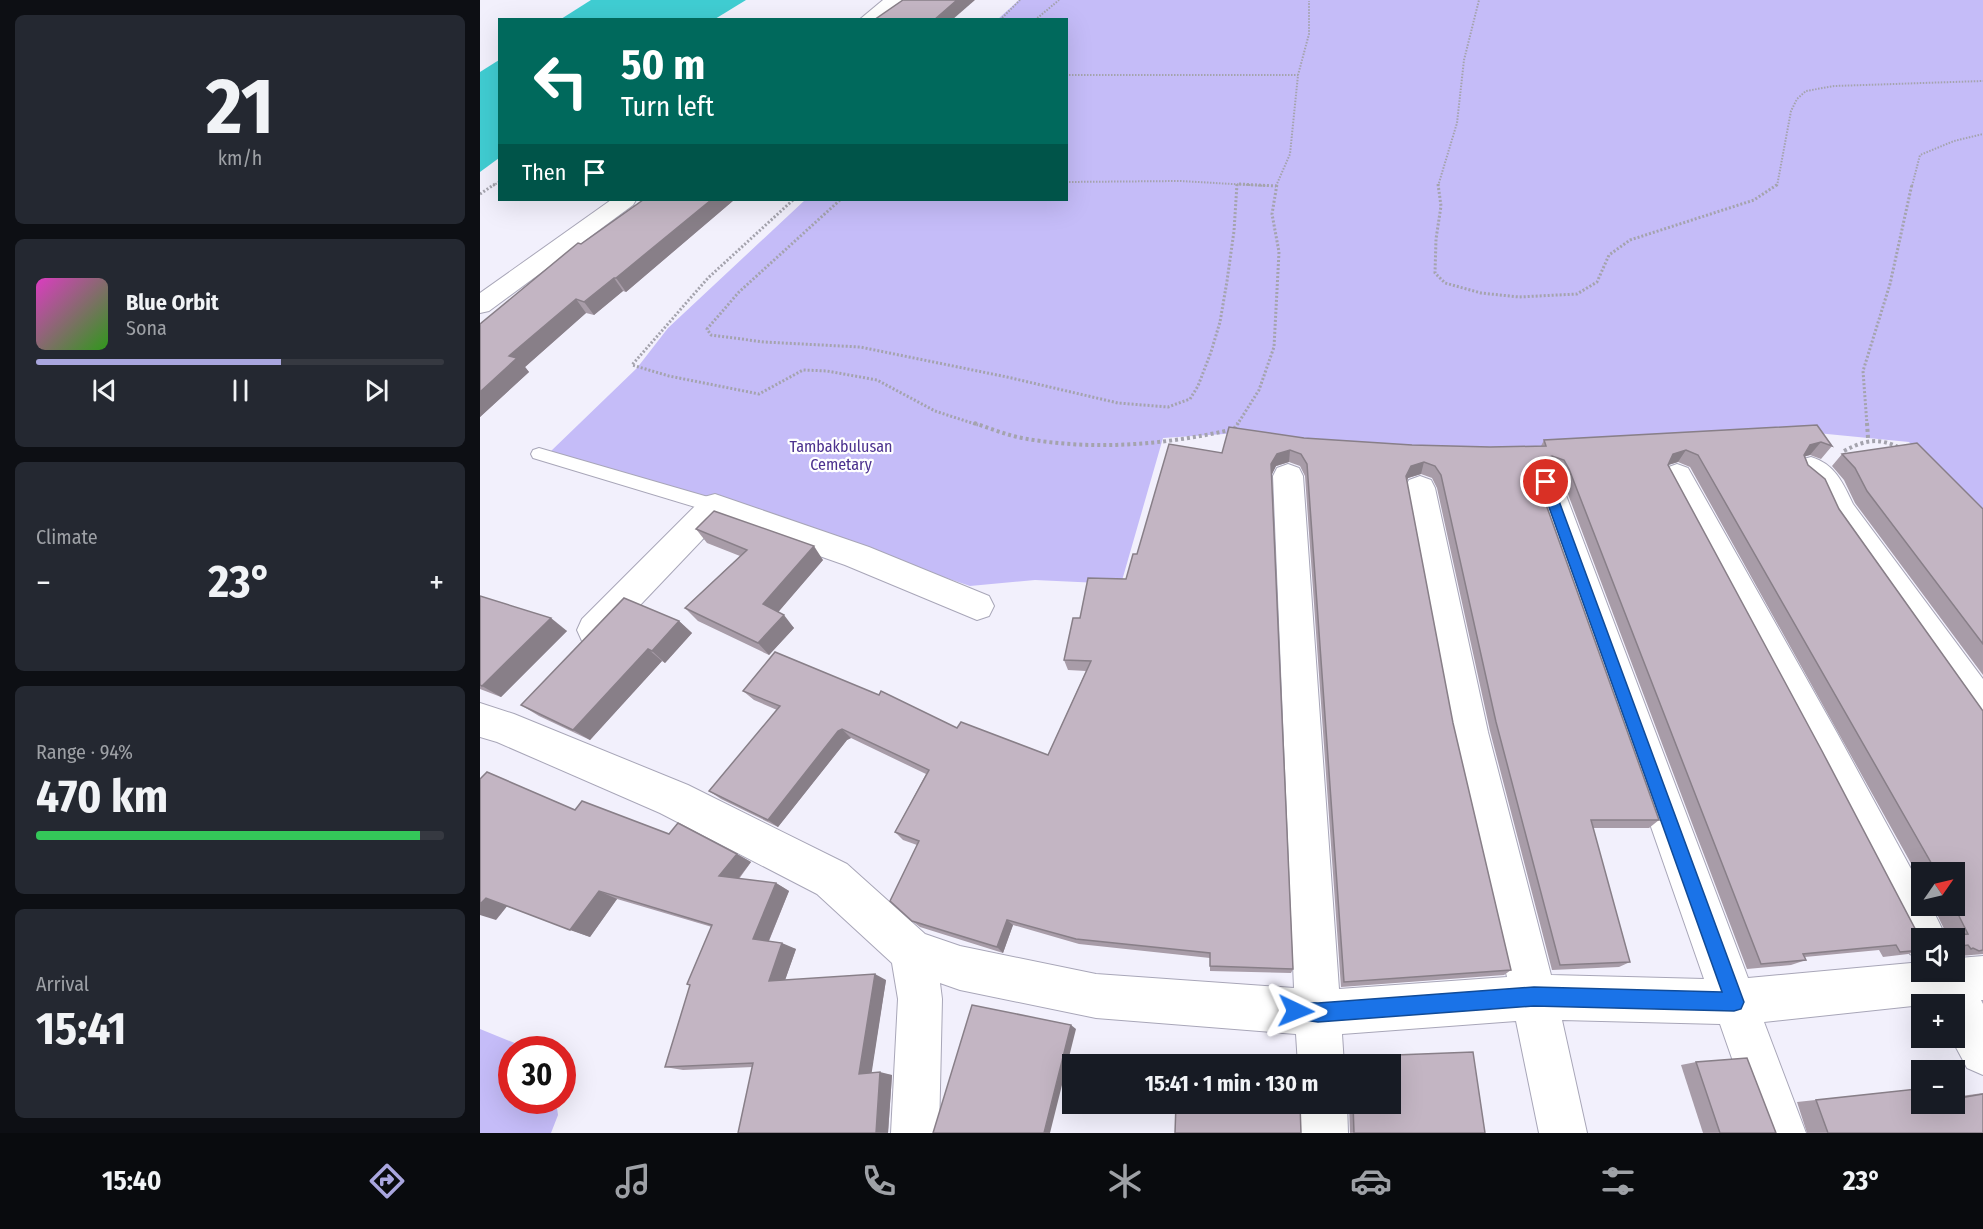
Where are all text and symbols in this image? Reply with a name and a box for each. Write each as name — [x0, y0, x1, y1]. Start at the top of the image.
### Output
text: 50 m — [621, 40, 705, 90]
icon: left — [522, 42, 600, 120]
text: 21 — [206, 60, 274, 154]
text: Turn left — [621, 91, 714, 123]
text: km/h — [218, 146, 262, 170]
icon: arrive — [578, 156, 611, 189]
text: Then — [522, 159, 566, 186]
text: Blue Orbit — [126, 289, 219, 316]
text: Sona — [126, 316, 167, 340]
icon: previous — [88, 374, 121, 407]
icon: pause — [224, 374, 257, 407]
icon: next — [360, 374, 393, 407]
park label: Tambakbulusan Cemetary — [790, 437, 892, 474]
pin — [1520, 456, 1571, 507]
icon: arrive — [1529, 465, 1562, 498]
text: Climate — [36, 525, 98, 549]
text: 23° — [208, 555, 272, 609]
text: − — [36, 563, 51, 603]
text: + — [429, 563, 444, 603]
text: Range · 94% — [36, 740, 133, 764]
text: 470 km — [36, 770, 168, 824]
north arrow — [1911, 862, 1965, 916]
map controls — [1911, 862, 1965, 1114]
button: sound — [1911, 928, 1965, 982]
text: Arrival — [36, 972, 89, 996]
position arrow — [1264, 979, 1328, 1043]
button: + — [1911, 994, 1965, 1048]
text: 15:41 — [36, 1002, 126, 1056]
speed limit sign: 30 — [498, 1036, 576, 1114]
button: − — [1911, 1060, 1965, 1114]
text: 15:41 · 1 min · 130 m — [1145, 1070, 1318, 1097]
icon: directions — [366, 1160, 408, 1202]
icon: music — [612, 1160, 654, 1202]
icon: phone — [858, 1160, 900, 1202]
icon: climate — [1104, 1160, 1146, 1202]
icon: car — [1350, 1160, 1392, 1202]
icon: filters — [1597, 1160, 1639, 1202]
text: 15:40 — [102, 1165, 161, 1197]
text: 23° — [1843, 1165, 1881, 1197]

